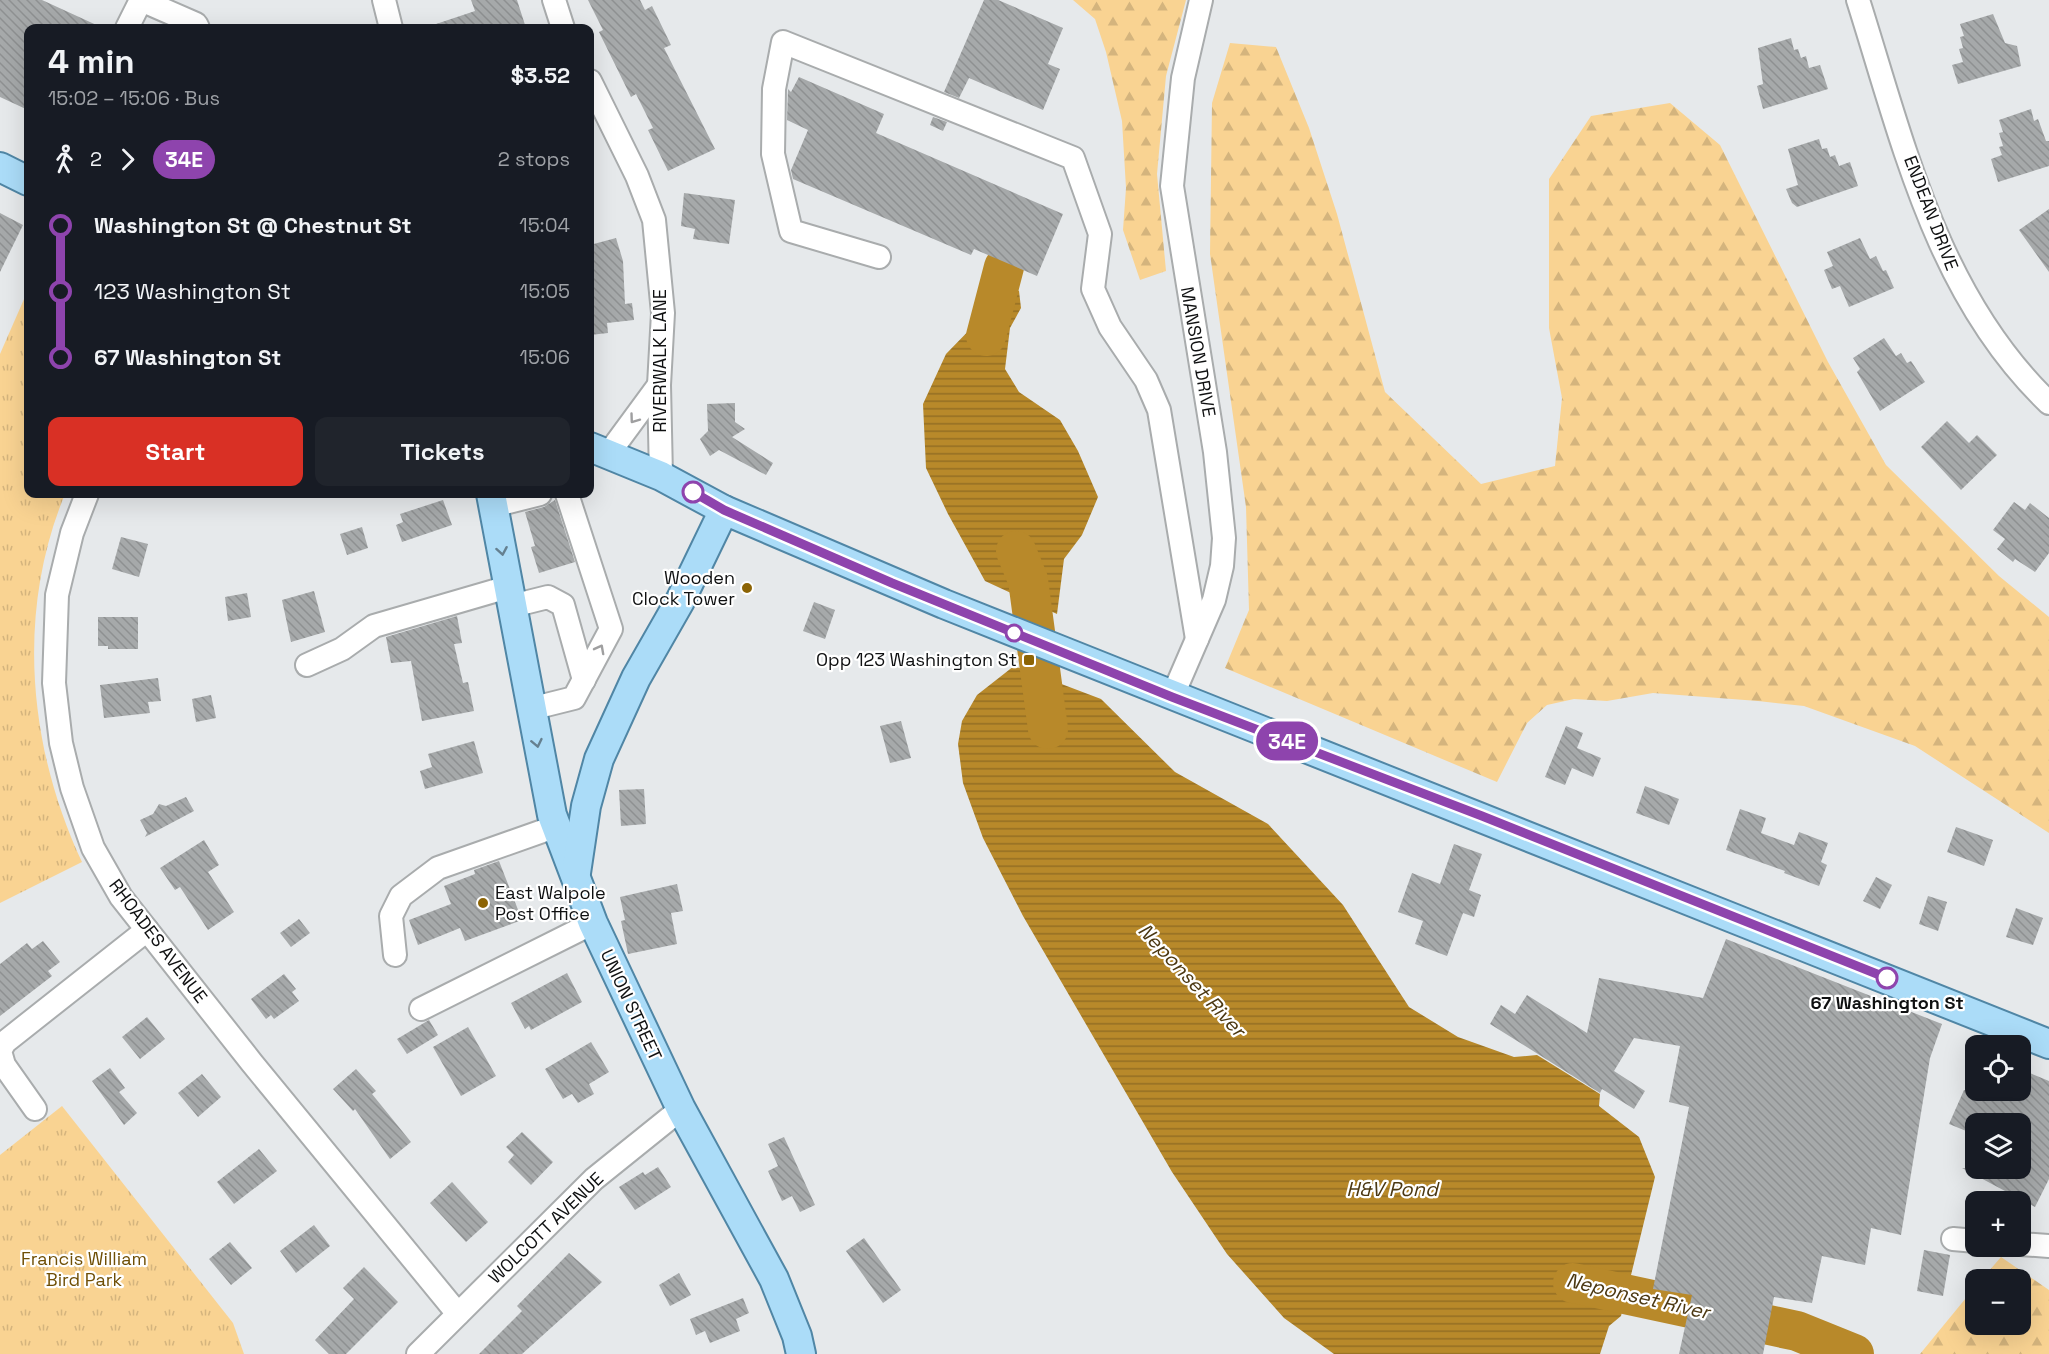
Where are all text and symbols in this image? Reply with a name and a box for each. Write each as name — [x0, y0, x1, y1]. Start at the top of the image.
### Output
text: 4 min — [48, 41, 135, 83]
text: $3.52 — [511, 61, 570, 89]
text: 15:02 – 15:06 · Bus — [48, 85, 220, 111]
icon: walk — [48, 143, 81, 176]
icon: forward — [111, 143, 144, 176]
text: 2 — [90, 146, 102, 172]
text: 34E — [165, 146, 203, 173]
text: 2 stops — [498, 146, 570, 172]
street label: ENDEAN DRIVE — [1899, 152, 1964, 273]
text: Washington St @ Chestnut St — [94, 211, 412, 239]
text: 15:04 — [519, 212, 570, 238]
text: 123 Washington St — [94, 277, 291, 305]
text: 15:05 — [520, 278, 570, 304]
street label: MANSION DRIVE — [1176, 285, 1221, 419]
street label: RIVERWALK LANE — [648, 289, 671, 433]
text: 67 Washington St — [94, 343, 281, 371]
text: 15:06 — [520, 344, 570, 370]
one-way arrow — [630, 412, 641, 423]
button: Start — [48, 417, 303, 486]
button: Tickets — [315, 417, 570, 486]
unlabelled marker — [682, 481, 704, 503]
one-way arrow — [495, 546, 507, 556]
place label: Wooden Clock Tower — [632, 566, 735, 610]
marker: Wooden Clock Tower — [740, 581, 754, 595]
unlabelled marker — [1005, 624, 1023, 642]
one-way arrow — [593, 645, 604, 655]
place label: Opp 123 Washington St — [816, 648, 1017, 671]
marker: Opp 123 Washington St — [1022, 653, 1036, 667]
line badge: 34E — [1252, 722, 1322, 760]
text: 34E — [1268, 728, 1306, 755]
one-way arrow — [530, 737, 543, 747]
street label: RHOADES AVENUE — [104, 874, 213, 1007]
place label: East Walpole Post Office — [495, 881, 606, 925]
marker: East Walpole Post Office — [476, 896, 490, 910]
water label: Neponset River — [1133, 918, 1253, 1044]
street label: UNION STREET — [596, 945, 667, 1065]
marker: 67 Washington St — [1876, 967, 1898, 989]
place label: 67 Washington St — [1810, 991, 1964, 1014]
map controls — [1965, 1035, 2031, 1335]
button: locate — [1965, 1035, 2031, 1101]
button: layers — [1965, 1113, 2031, 1179]
street label: WOLCOTT AVENUE — [483, 1167, 608, 1288]
water label: H&V Pond — [1346, 1176, 1440, 1202]
button: + — [1965, 1191, 2031, 1257]
park label: Francis William Bird Park — [21, 1247, 147, 1291]
water label: Neponset River — [1564, 1267, 1715, 1326]
button: − — [1965, 1269, 2031, 1335]

